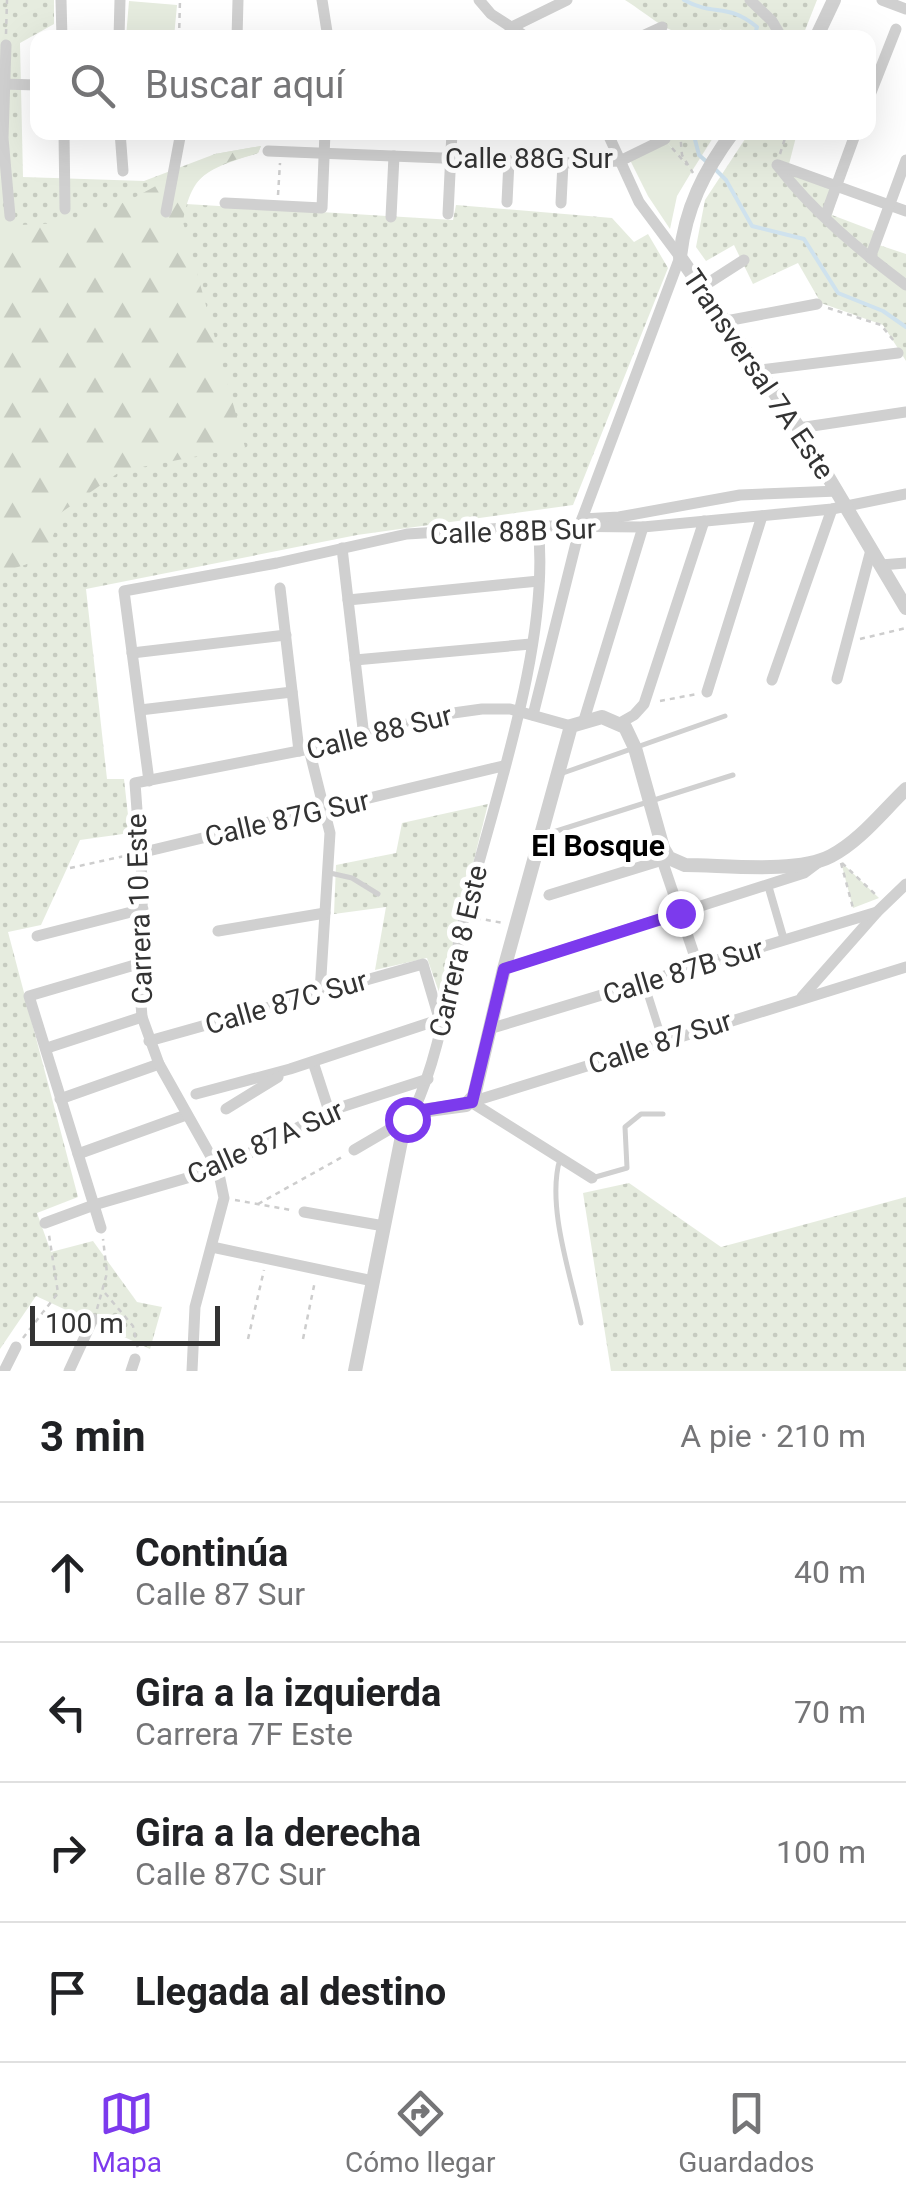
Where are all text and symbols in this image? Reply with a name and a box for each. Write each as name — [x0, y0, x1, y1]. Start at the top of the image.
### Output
search box — [30, 30, 876, 140]
icon: search — [65, 58, 120, 113]
text: Buscar aquí — [145, 63, 345, 107]
street label: Calle 88G Sur — [445, 142, 613, 175]
street label: Transversal 7A Este — [676, 263, 841, 486]
street label: Calle 88B Sur — [429, 512, 597, 551]
street label: Calle 88 Sur — [303, 698, 456, 766]
street label: Calle 87G Sur — [202, 783, 373, 853]
street label: Carrera 10 Este — [120, 813, 159, 1005]
district label: El Bosque — [531, 828, 665, 863]
street label: Carrera 8 Este — [423, 862, 494, 1040]
route end — [658, 891, 704, 937]
street label: Calle 87B Sur — [599, 931, 768, 1012]
street label: Calle 87C Sur — [201, 963, 371, 1041]
street label: Calle 87 Sur — [584, 1004, 737, 1081]
street label: Calle 87A Sur — [182, 1093, 349, 1192]
route start — [385, 1097, 431, 1143]
scale bar — [30, 1301, 220, 1346]
text: 100 m — [45, 1307, 124, 1340]
text: 3 min — [40, 1412, 146, 1461]
text: A pie · 210 m — [680, 1417, 866, 1455]
text: Continúa — [135, 1531, 288, 1575]
icon: ahead — [40, 1545, 95, 1600]
text: 40 m — [794, 1553, 866, 1591]
text: Calle 87 Sur — [135, 1575, 305, 1613]
text: Gira a la izquierda — [135, 1671, 441, 1715]
icon: left — [40, 1685, 95, 1740]
text: 70 m — [794, 1693, 866, 1731]
text: Carrera 7F Este — [135, 1715, 353, 1753]
text: Gira a la derecha — [135, 1811, 421, 1855]
icon: right — [40, 1825, 95, 1880]
text: 100 m — [776, 1833, 866, 1871]
text: Calle 87C Sur — [135, 1855, 326, 1893]
icon: arrive — [40, 1965, 95, 2020]
text: Llegada al destino — [135, 1970, 446, 2014]
tab: Mapa — [91, 2086, 162, 2179]
tab: Cómo llegar — [345, 2086, 496, 2179]
tab: Guardados — [678, 2086, 815, 2179]

